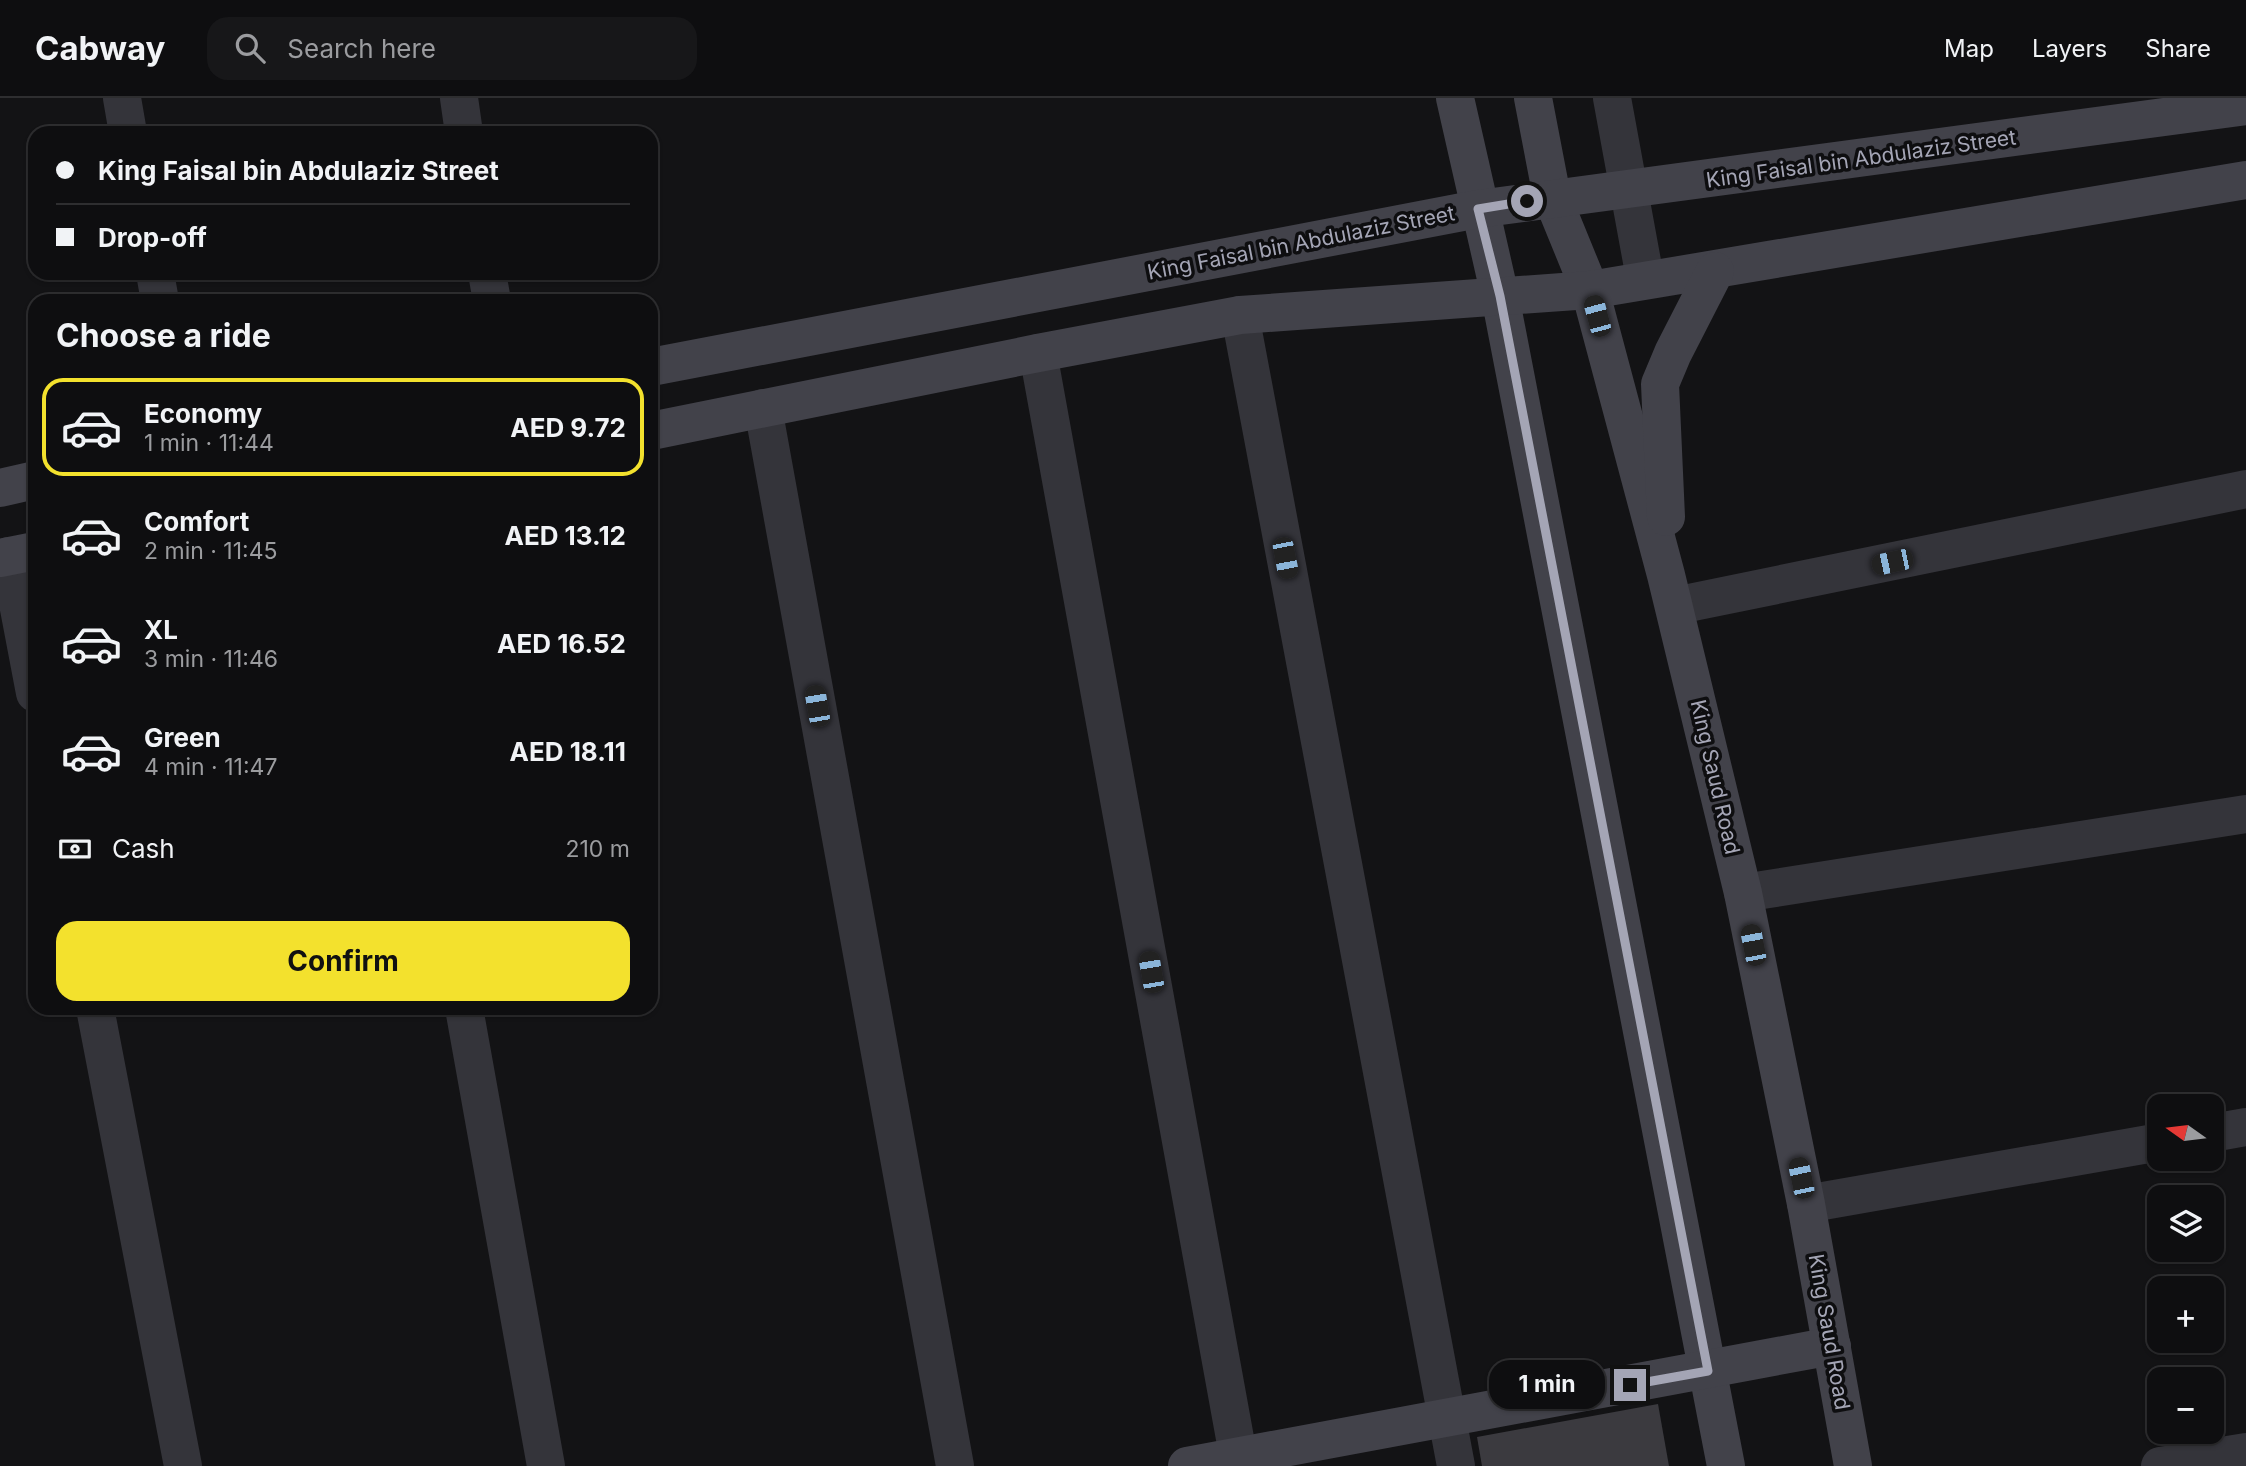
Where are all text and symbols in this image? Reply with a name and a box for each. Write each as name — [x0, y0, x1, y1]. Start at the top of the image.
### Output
search box — [207, 17, 697, 80]
text: Cabway — [35, 28, 165, 68]
icon: search — [231, 29, 269, 67]
text: Search here — [287, 33, 436, 64]
text: Map — [1944, 34, 1994, 63]
text: Layers — [2032, 34, 2107, 63]
text: Share — [2145, 34, 2211, 63]
street label: King Faisal bin Abdulaziz Street — [1704, 124, 2018, 193]
text: King Faisal bin Abdulaziz Street — [98, 155, 499, 186]
route start — [1511, 185, 1543, 217]
street label: King Faisal bin Abdulaziz Street — [1145, 200, 1457, 285]
text: Drop-off — [98, 222, 207, 253]
car — [1582, 293, 1613, 339]
text: Choose a ride — [56, 316, 271, 355]
icon: car — [60, 396, 123, 459]
text: Economy — [144, 398, 262, 429]
text: AED 9.72 — [510, 412, 626, 443]
text: 1 min · 11:44 — [144, 429, 274, 457]
icon: car — [60, 504, 123, 567]
text: Comfort — [144, 506, 249, 537]
text: AED 13.12 — [504, 520, 626, 551]
car — [1271, 535, 1300, 581]
text: 2 min · 11:45 — [144, 537, 278, 565]
car — [1870, 547, 1915, 577]
icon: car — [60, 612, 123, 675]
text: XL — [144, 614, 178, 645]
text: AED 16.52 — [497, 628, 626, 659]
text: 3 min · 11:46 — [144, 645, 278, 673]
car — [804, 683, 831, 729]
street label: King Saud Road — [1686, 697, 1745, 857]
icon: car — [60, 720, 123, 783]
text: Green — [144, 722, 221, 753]
text: AED 18.11 — [510, 736, 626, 767]
text: 4 min · 11:47 — [144, 753, 277, 781]
icon: cash — [56, 830, 94, 868]
text: Cash — [112, 833, 175, 864]
text: 210 m — [565, 835, 630, 863]
button: Confirm — [56, 921, 630, 1001]
car — [1739, 922, 1768, 968]
car — [1138, 949, 1165, 995]
north arrow — [2147, 1094, 2224, 1171]
map controls — [2147, 1094, 2224, 1444]
car — [1787, 1155, 1816, 1201]
button: layers — [2147, 1185, 2224, 1262]
street label: King Saud Road — [1803, 1252, 1856, 1412]
button: + — [2147, 1276, 2224, 1353]
callout: 1 min — [1490, 1360, 1606, 1410]
button: − — [2147, 1367, 2224, 1444]
route end — [1614, 1369, 1646, 1401]
text: 1 min — [1519, 1370, 1575, 1398]

